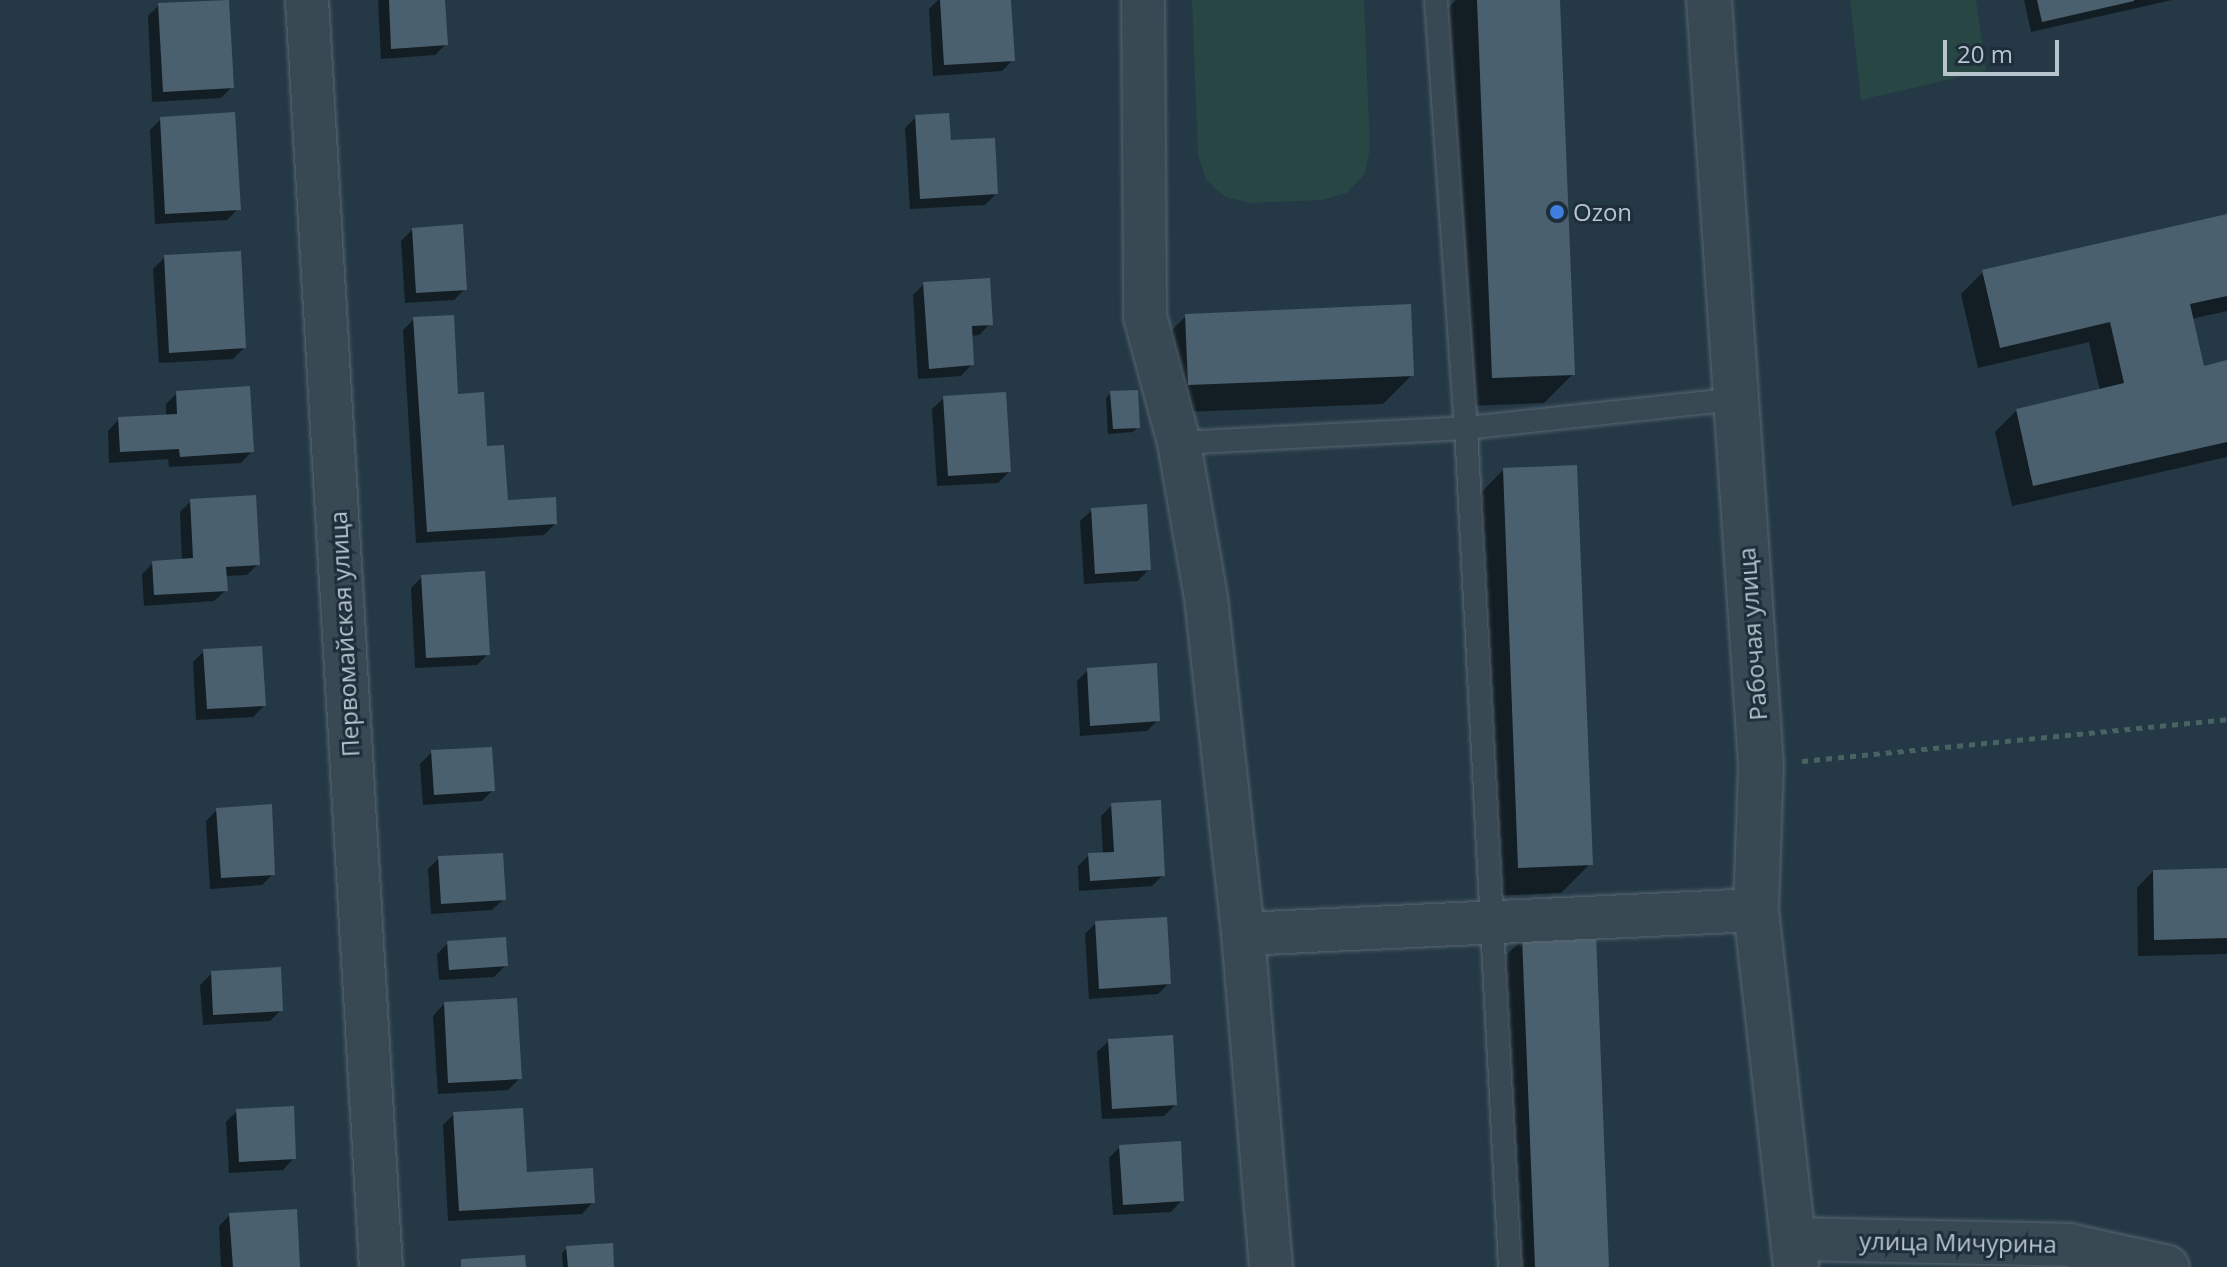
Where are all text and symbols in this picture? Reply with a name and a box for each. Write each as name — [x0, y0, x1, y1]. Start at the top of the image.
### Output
scale bar — [1947, 24, 2063, 74]
text: 20 m — [1957, 37, 2013, 70]
place label: Ozon — [1573, 198, 1632, 226]
marker: Ozon — [1548, 203, 1566, 221]
street label: Первомайская улица — [323, 510, 365, 758]
street label: Рабочая улица — [1732, 547, 1772, 721]
street label: улица Мичурина — [1859, 1226, 2057, 1258]

